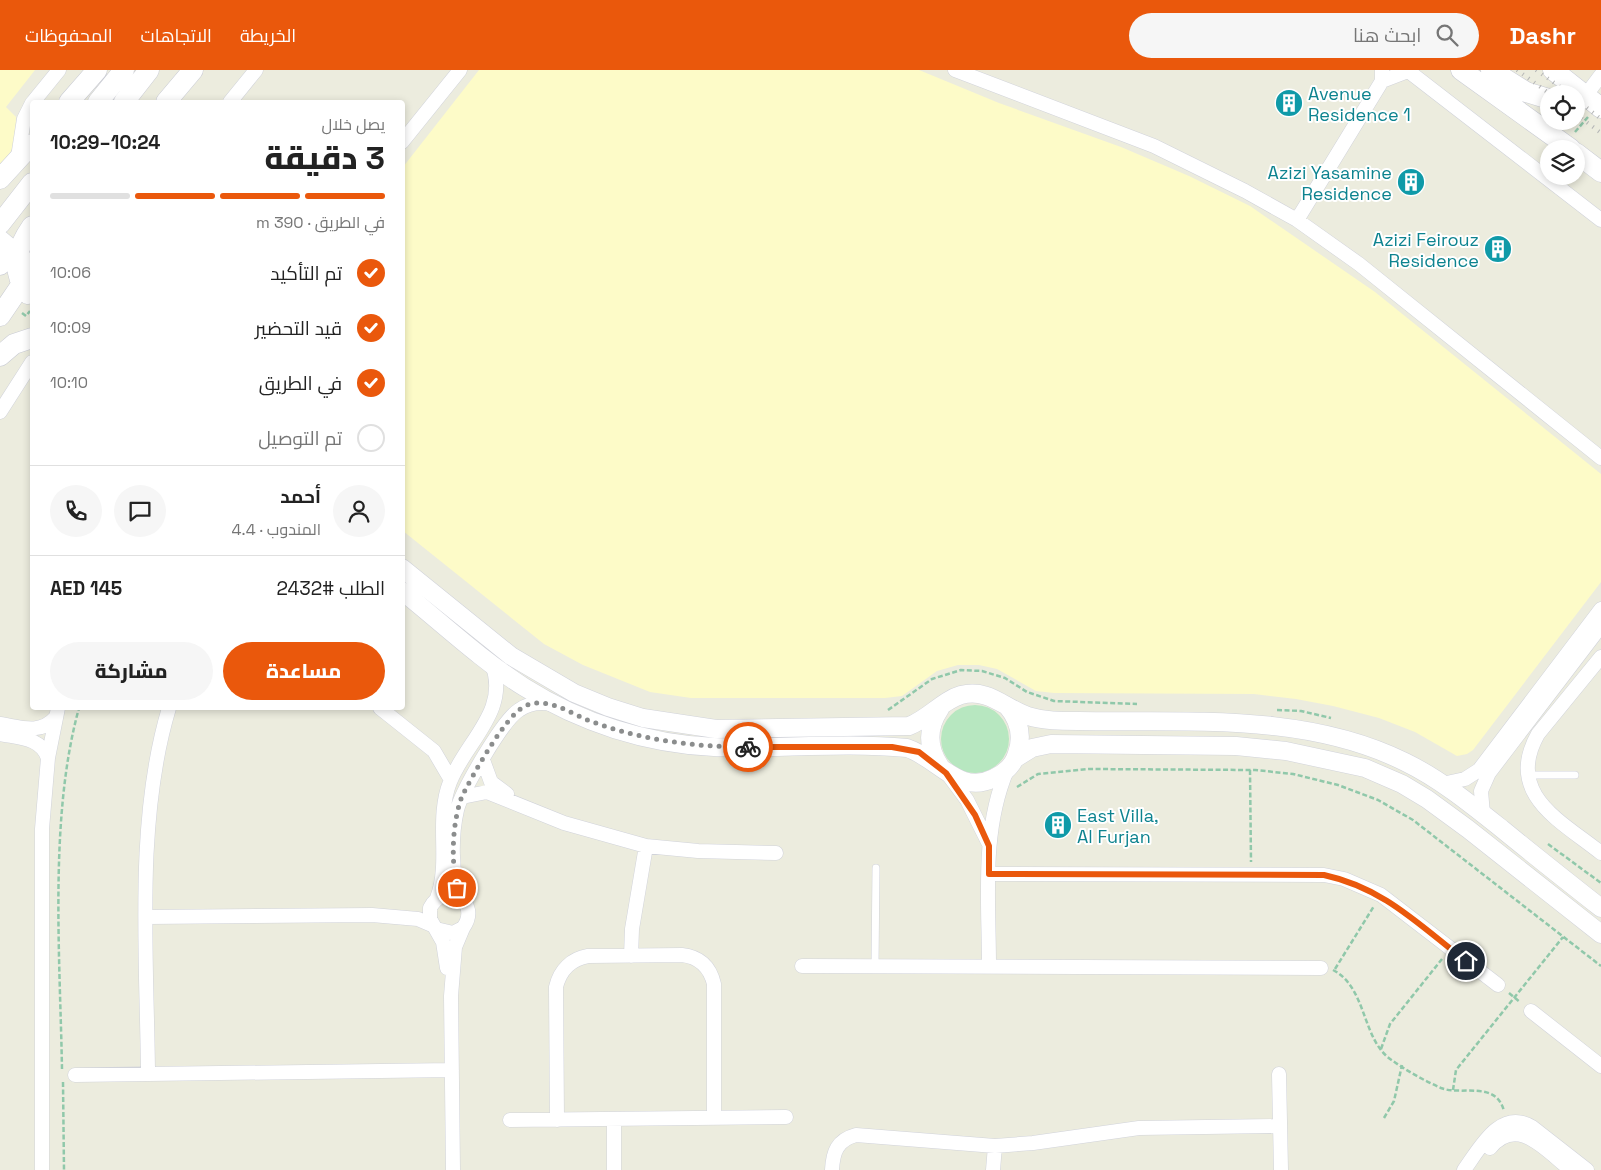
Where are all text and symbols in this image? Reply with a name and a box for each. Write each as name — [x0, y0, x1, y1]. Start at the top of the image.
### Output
search box — [1129, 13, 1479, 58]
text: Dashr — [1509, 20, 1576, 51]
icon: search — [1433, 21, 1461, 49]
text: ابحث هنا — [1353, 23, 1421, 48]
text: المحفوظات — [25, 24, 113, 47]
text: الاتجاهات — [141, 24, 212, 47]
text: الخريطة — [240, 24, 296, 47]
place label: Avenue Residence 1 — [1308, 82, 1411, 126]
map controls — [1540, 85, 1585, 185]
button: locate — [1540, 85, 1585, 130]
building icon: Avenue Residence 1 — [1274, 88, 1304, 118]
text: يصل خلال — [322, 114, 385, 135]
text: 10:24–10:29 — [50, 130, 160, 155]
text: 3 دقيقة — [264, 138, 385, 178]
button: layers — [1540, 140, 1585, 185]
place label: Azizi Yasamine Residence — [1268, 161, 1392, 205]
building icon: Azizi Yasamine Residence — [1396, 167, 1426, 197]
text: في الطريق · 390 m — [256, 212, 385, 233]
place label: Azizi Feirouz Residence — [1373, 228, 1479, 272]
building icon: Azizi Feirouz Residence — [1483, 234, 1513, 264]
icon: check — [357, 259, 385, 287]
text: تم التأكيد — [270, 261, 342, 286]
text: 10:06 — [50, 262, 91, 283]
icon: check — [357, 314, 385, 342]
text: قيد التحضير — [255, 316, 342, 341]
text: 10:09 — [50, 317, 91, 338]
icon: check — [357, 369, 385, 397]
text: في الطريق — [259, 371, 342, 396]
text: 10:10 — [50, 372, 88, 393]
text: تم التوصيل — [258, 426, 342, 451]
text: أحمد — [280, 484, 321, 509]
button: phone — [50, 485, 102, 537]
button: chat — [114, 485, 166, 537]
button: person — [333, 485, 385, 537]
text: المندوب · 4.4 — [232, 519, 321, 540]
text: AED 145 — [50, 576, 122, 601]
text: الطلب #2432 — [277, 576, 385, 601]
button: مشاركة — [50, 642, 213, 700]
button: مساعدة — [223, 642, 385, 700]
courier — [723, 722, 773, 772]
icon: bike — [734, 733, 762, 761]
place label: East Villa, Al Furjan — [1077, 804, 1159, 848]
building icon: East Villa, Al Furjan — [1043, 810, 1073, 840]
pin — [436, 867, 478, 909]
icon: bag — [443, 874, 471, 902]
pin — [1445, 940, 1487, 982]
icon: home — [1452, 947, 1480, 975]

